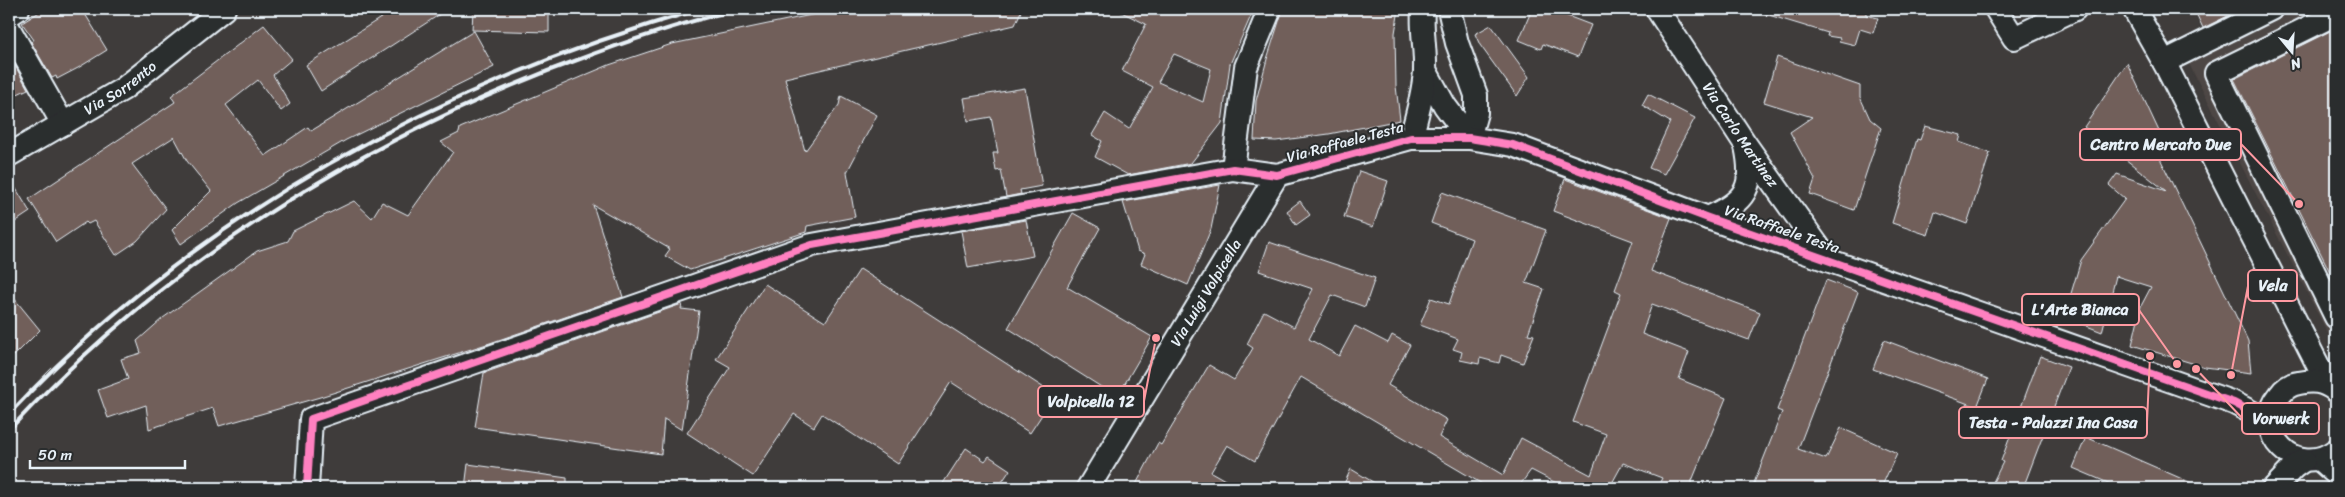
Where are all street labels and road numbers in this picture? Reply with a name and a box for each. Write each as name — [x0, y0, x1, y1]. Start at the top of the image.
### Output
street label: Via Sorrento — [79, 54, 163, 122]
street label: Via Carlo Martinez — [1695, 77, 1786, 194]
street label: Via Raffaele Testa — [1284, 114, 1407, 170]
street label: Via Raffaele Testa — [1721, 197, 1844, 261]
street label: Via Luigi Volpicella — [1163, 233, 1249, 352]

